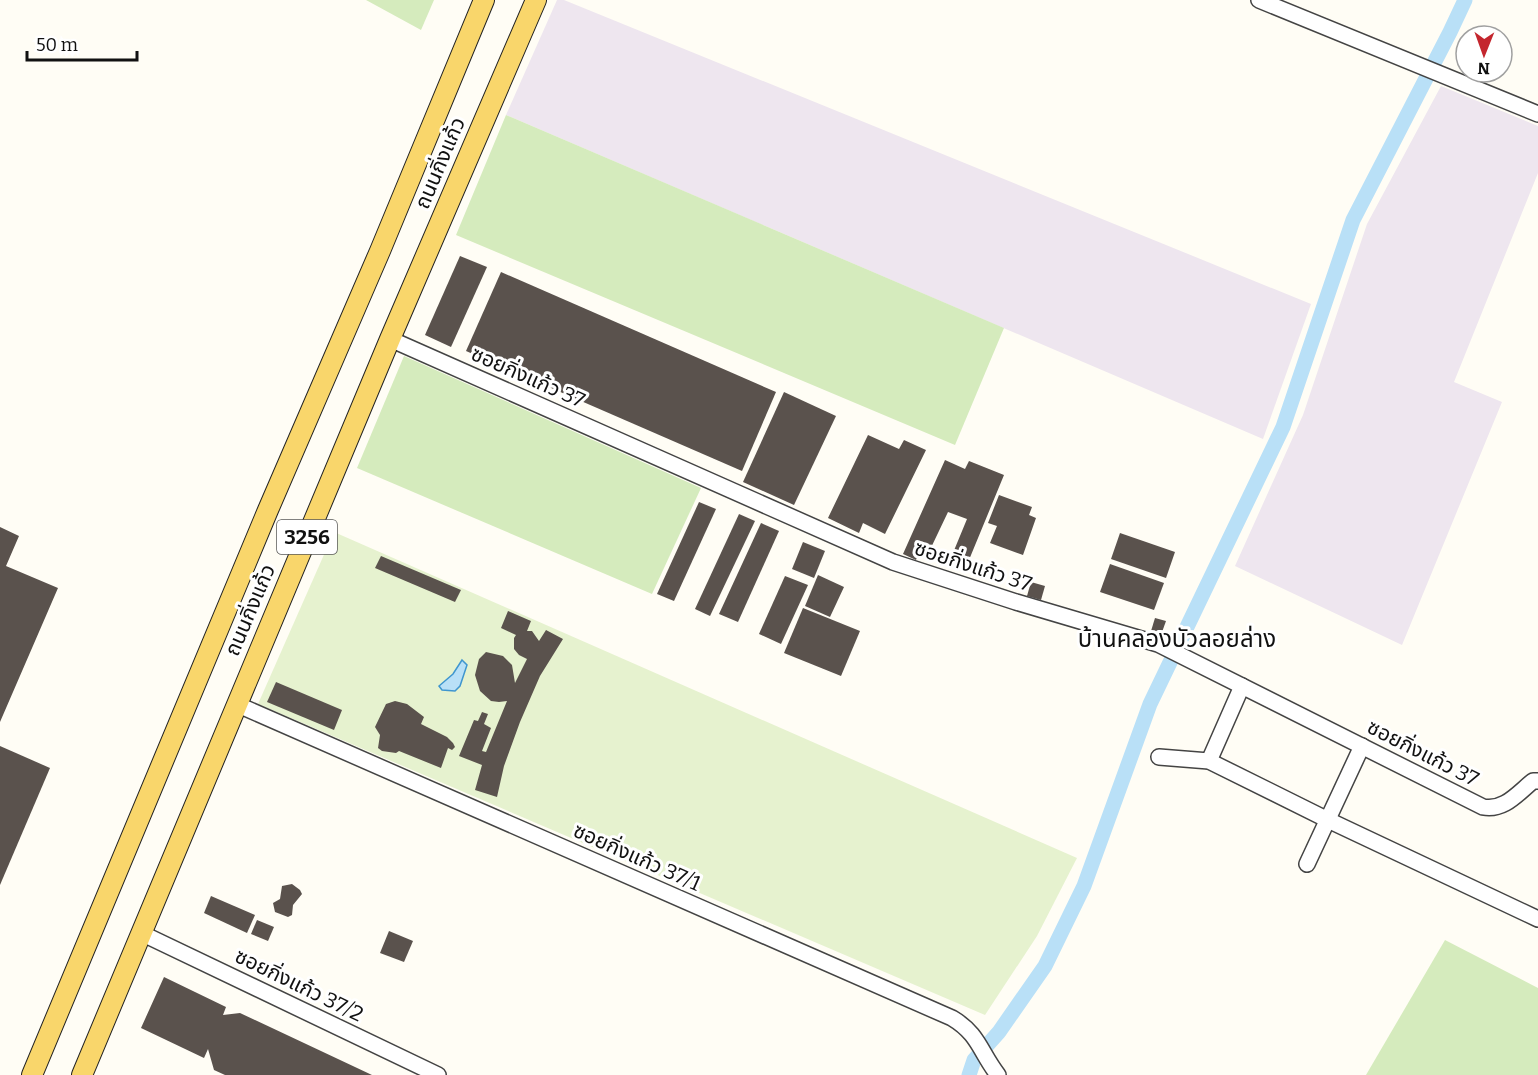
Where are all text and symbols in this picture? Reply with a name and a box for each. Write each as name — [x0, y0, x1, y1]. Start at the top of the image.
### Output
scale bar — [27, 24, 136, 62]
north arrow — [1454, 24, 1514, 84]
text: 50 m — [36, 34, 78, 56]
text: N — [1477, 59, 1490, 78]
street label: ถนนกิ่งแก้ว — [408, 113, 471, 213]
street label: ซอยกิ่งแก้ว 37 — [467, 340, 590, 414]
road number: 3256 — [277, 520, 337, 554]
street label: ซอยกิ่งแก้ว 37 — [911, 534, 1036, 597]
street label: ถนนกิ่งแก้ว — [218, 560, 281, 660]
district label: บ้านคลองบัวลอยล่าง — [1078, 625, 1276, 653]
street label: ซอยกิ่งแก้ว 37 — [1363, 713, 1484, 792]
street label: ซอยกิ่งแก้ว 37/1 — [569, 817, 706, 897]
street label: ซอยกิ่งแก้ว 37/2 — [231, 942, 368, 1027]

